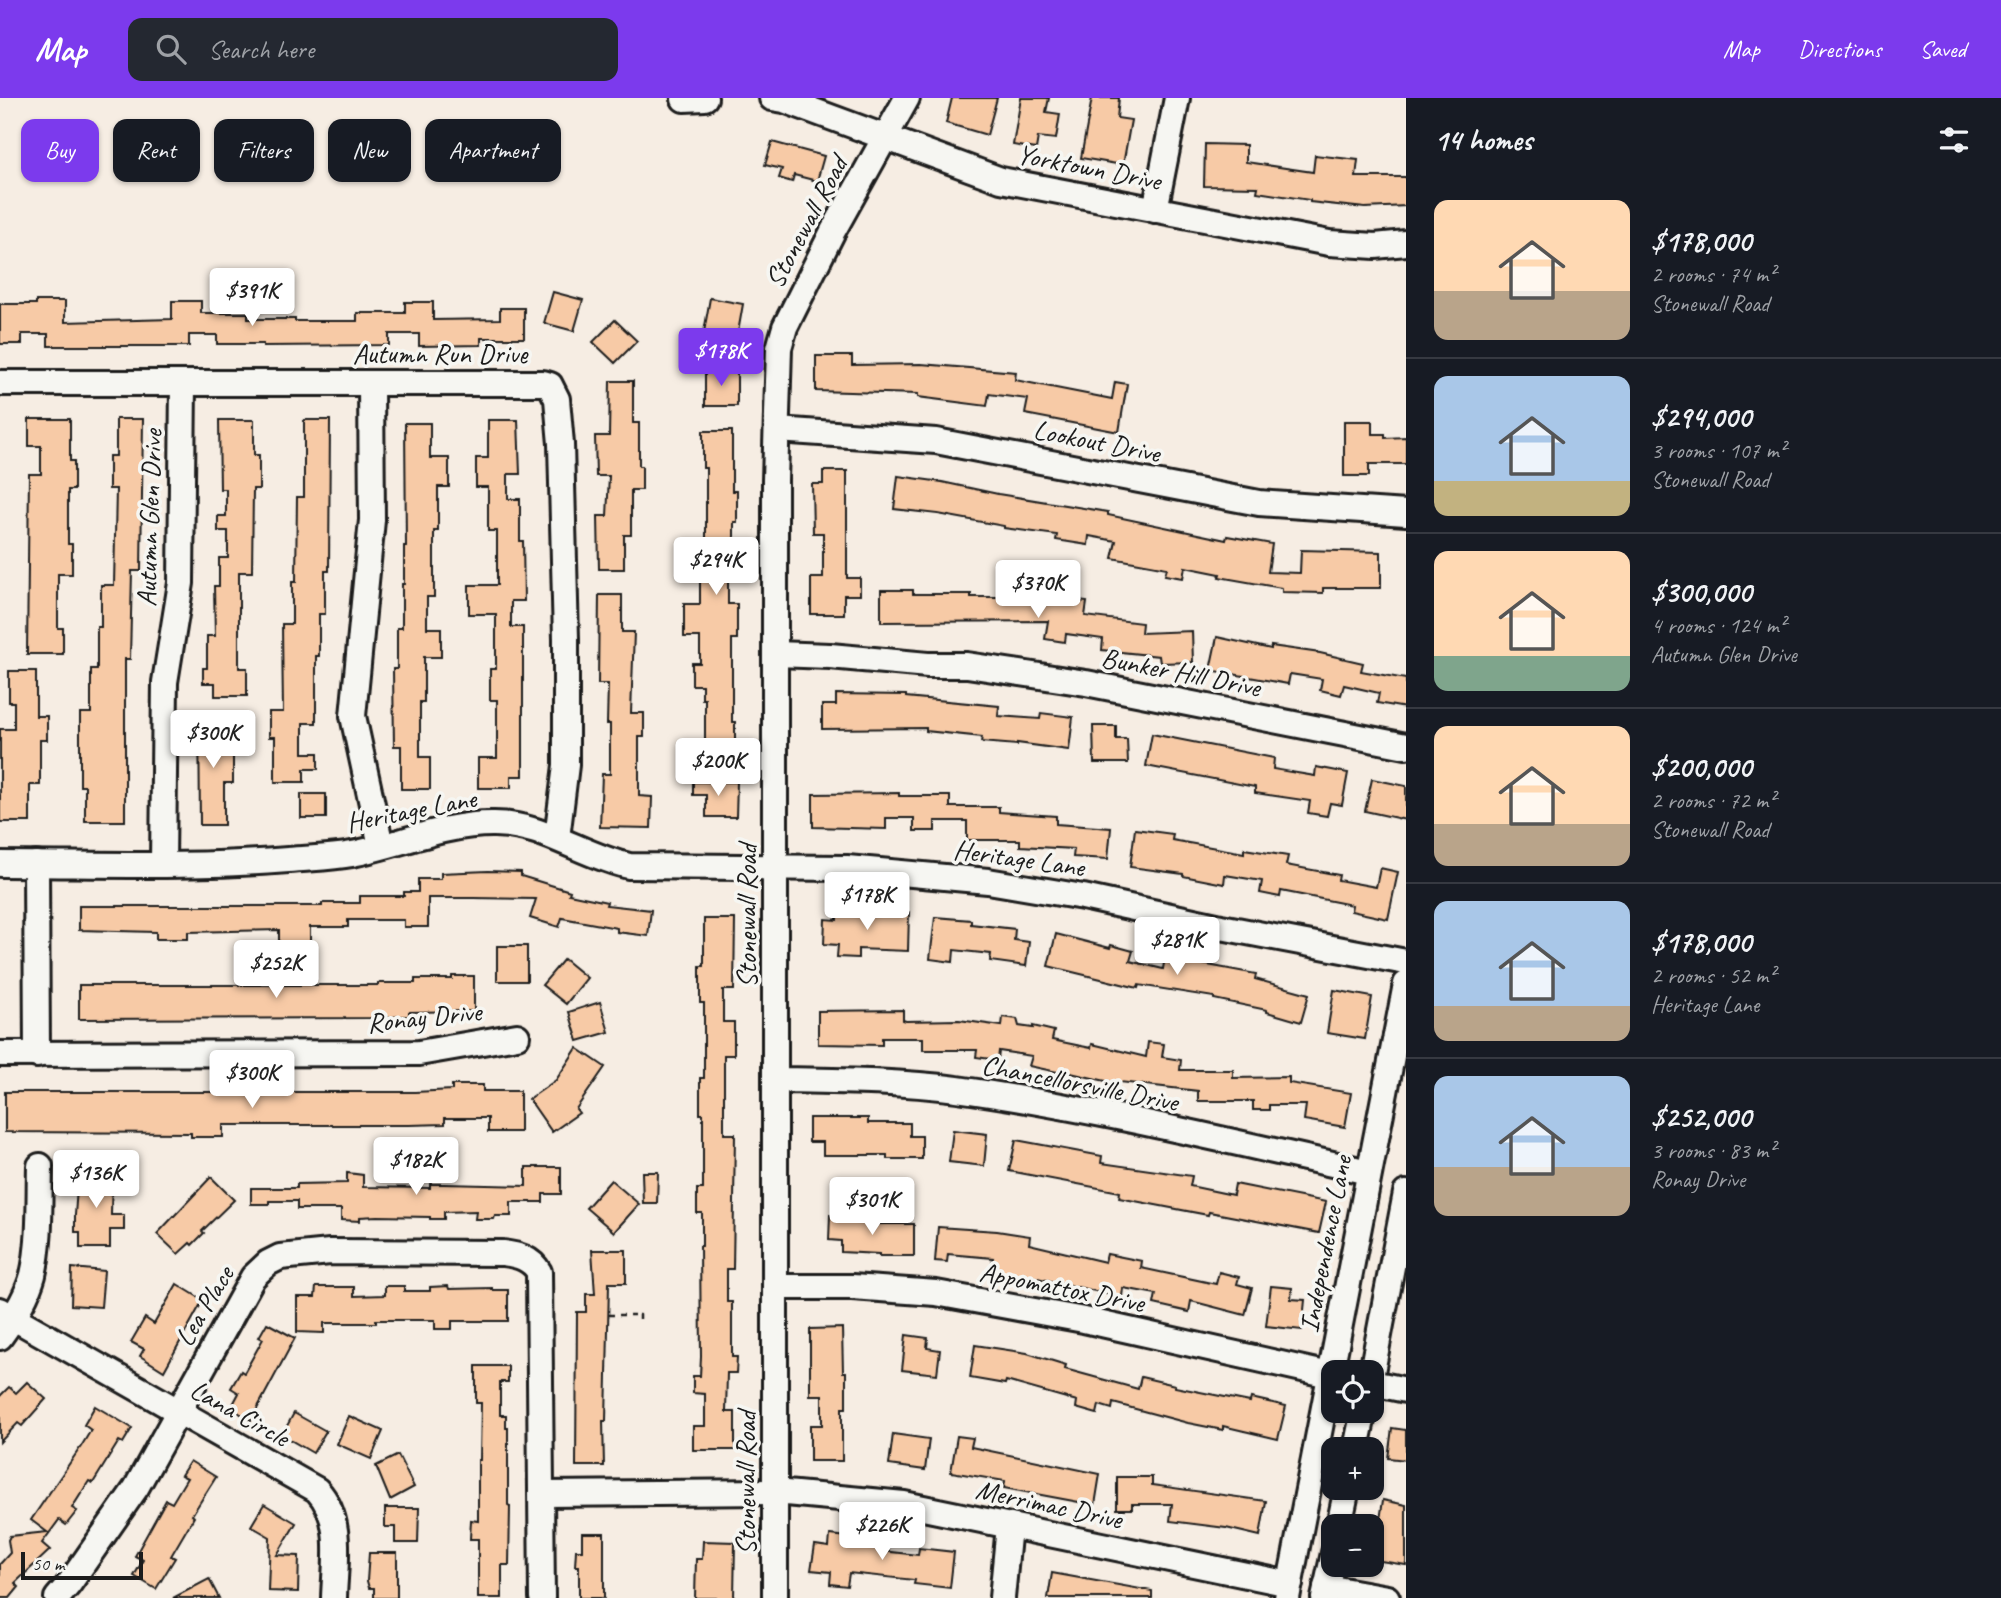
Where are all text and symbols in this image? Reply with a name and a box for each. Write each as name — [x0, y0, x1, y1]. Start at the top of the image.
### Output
search box — [128, 18, 618, 81]
text: Map — [35, 28, 86, 70]
icon: search — [152, 30, 190, 68]
text: Search here — [208, 33, 314, 66]
text: Map — [1723, 34, 1760, 64]
text: Directions — [1798, 34, 1881, 64]
text: Saved — [1919, 34, 1966, 64]
chip: Buy — [21, 119, 99, 182]
chip: Rent — [113, 119, 200, 182]
chip: Filters — [214, 119, 314, 182]
chip: New — [328, 119, 411, 182]
chip: Apartment — [425, 119, 561, 182]
text: 14 homes — [1434, 121, 1532, 159]
icon: filters — [1935, 121, 1973, 159]
street label: Yorktown Drive — [1014, 136, 1166, 198]
street label: Stonewall Road — [757, 147, 857, 294]
text: $178,000 — [1651, 222, 1751, 260]
icon: home — [1490, 228, 1574, 312]
text: 2 rooms · 74 m² — [1651, 260, 1775, 289]
pin: $391K — [203, 268, 301, 328]
text: $391K — [226, 276, 278, 305]
text: Stonewall Road — [1651, 289, 1769, 318]
pin: $178K — [672, 328, 770, 388]
street label: Autumn Run Drive — [353, 336, 529, 371]
text: $178K — [695, 336, 748, 365]
text: $294,000 — [1651, 398, 1751, 436]
icon: home — [1490, 404, 1574, 488]
street label: Lookout Drive — [1031, 412, 1165, 471]
street label: Autumn Glen Drive — [128, 427, 170, 607]
text: 3 rooms · 107 m² — [1651, 436, 1786, 465]
text: Stonewall Road — [1651, 465, 1769, 494]
pin: $294K — [667, 538, 765, 597]
text: $294K — [690, 545, 742, 574]
pin: $370K — [989, 560, 1087, 620]
text: $370K — [1012, 568, 1065, 597]
text: $300,000 — [1651, 573, 1751, 611]
icon: home — [1490, 579, 1574, 663]
text: 4 rooms · 124 m² — [1651, 611, 1786, 640]
street label: Bunker Hill Drive — [1099, 639, 1265, 705]
text: Autumn Glen Drive — [1651, 640, 1797, 669]
pin: $300K — [164, 710, 262, 770]
text: $300K — [186, 718, 240, 747]
pin: $200K — [669, 738, 767, 798]
text: $200K — [691, 746, 745, 775]
text: $200,000 — [1651, 748, 1751, 786]
icon: home — [1490, 754, 1574, 838]
street label: Heritage Lane — [343, 780, 481, 840]
text: 2 rooms · 72 m² — [1651, 786, 1775, 815]
text: Stonewall Road — [1651, 815, 1769, 844]
street label: Heritage Lane — [951, 832, 1088, 885]
street label: Stonewall Road — [729, 840, 764, 988]
pin: $178K — [818, 872, 916, 932]
text: $178K — [841, 880, 894, 909]
pin: $281K — [1128, 918, 1226, 977]
text: $178,000 — [1651, 923, 1751, 961]
text: $281K — [1150, 925, 1204, 954]
icon: home — [1490, 929, 1574, 1013]
pin: $252K — [227, 940, 325, 1000]
text: $252K — [250, 948, 302, 977]
text: 2 rooms · 52 m² — [1651, 961, 1775, 990]
text: Heritage Lane — [1651, 990, 1759, 1019]
street label: Ronay Drive — [365, 993, 485, 1040]
street label: Chancellorsville Drive — [979, 1047, 1183, 1120]
pin: $300K — [203, 1051, 301, 1110]
text: $300K — [225, 1058, 279, 1087]
text: $252,000 — [1651, 1098, 1751, 1136]
icon: home — [1490, 1104, 1574, 1188]
text: 3 rooms · 83 m² — [1651, 1136, 1775, 1165]
pin: $182K — [367, 1138, 465, 1197]
text: $182K — [389, 1145, 443, 1174]
pin: $136K — [47, 1150, 145, 1210]
street label: Independence Lane — [1291, 1151, 1360, 1335]
text: $136K — [69, 1158, 123, 1187]
text: Ronay Drive — [1651, 1165, 1745, 1194]
pin: $301K — [823, 1178, 921, 1237]
text: $301K — [845, 1185, 899, 1214]
street label: Appomattox Drive — [977, 1254, 1149, 1320]
street label: Lea Place — [166, 1258, 242, 1352]
map controls — [1321, 1360, 1384, 1577]
button: locate — [1321, 1360, 1384, 1423]
street label: Lana Circle — [184, 1372, 297, 1455]
street label: Stonewall Road — [728, 1407, 763, 1555]
button: + — [1321, 1437, 1384, 1500]
street label: Merrimac Drive — [973, 1471, 1127, 1537]
pin: $226K — [833, 1502, 931, 1562]
text: $226K — [855, 1510, 909, 1539]
button: − — [1321, 1514, 1384, 1577]
scale bar — [21, 1549, 144, 1581]
text: 50 m — [32, 1552, 64, 1576]

